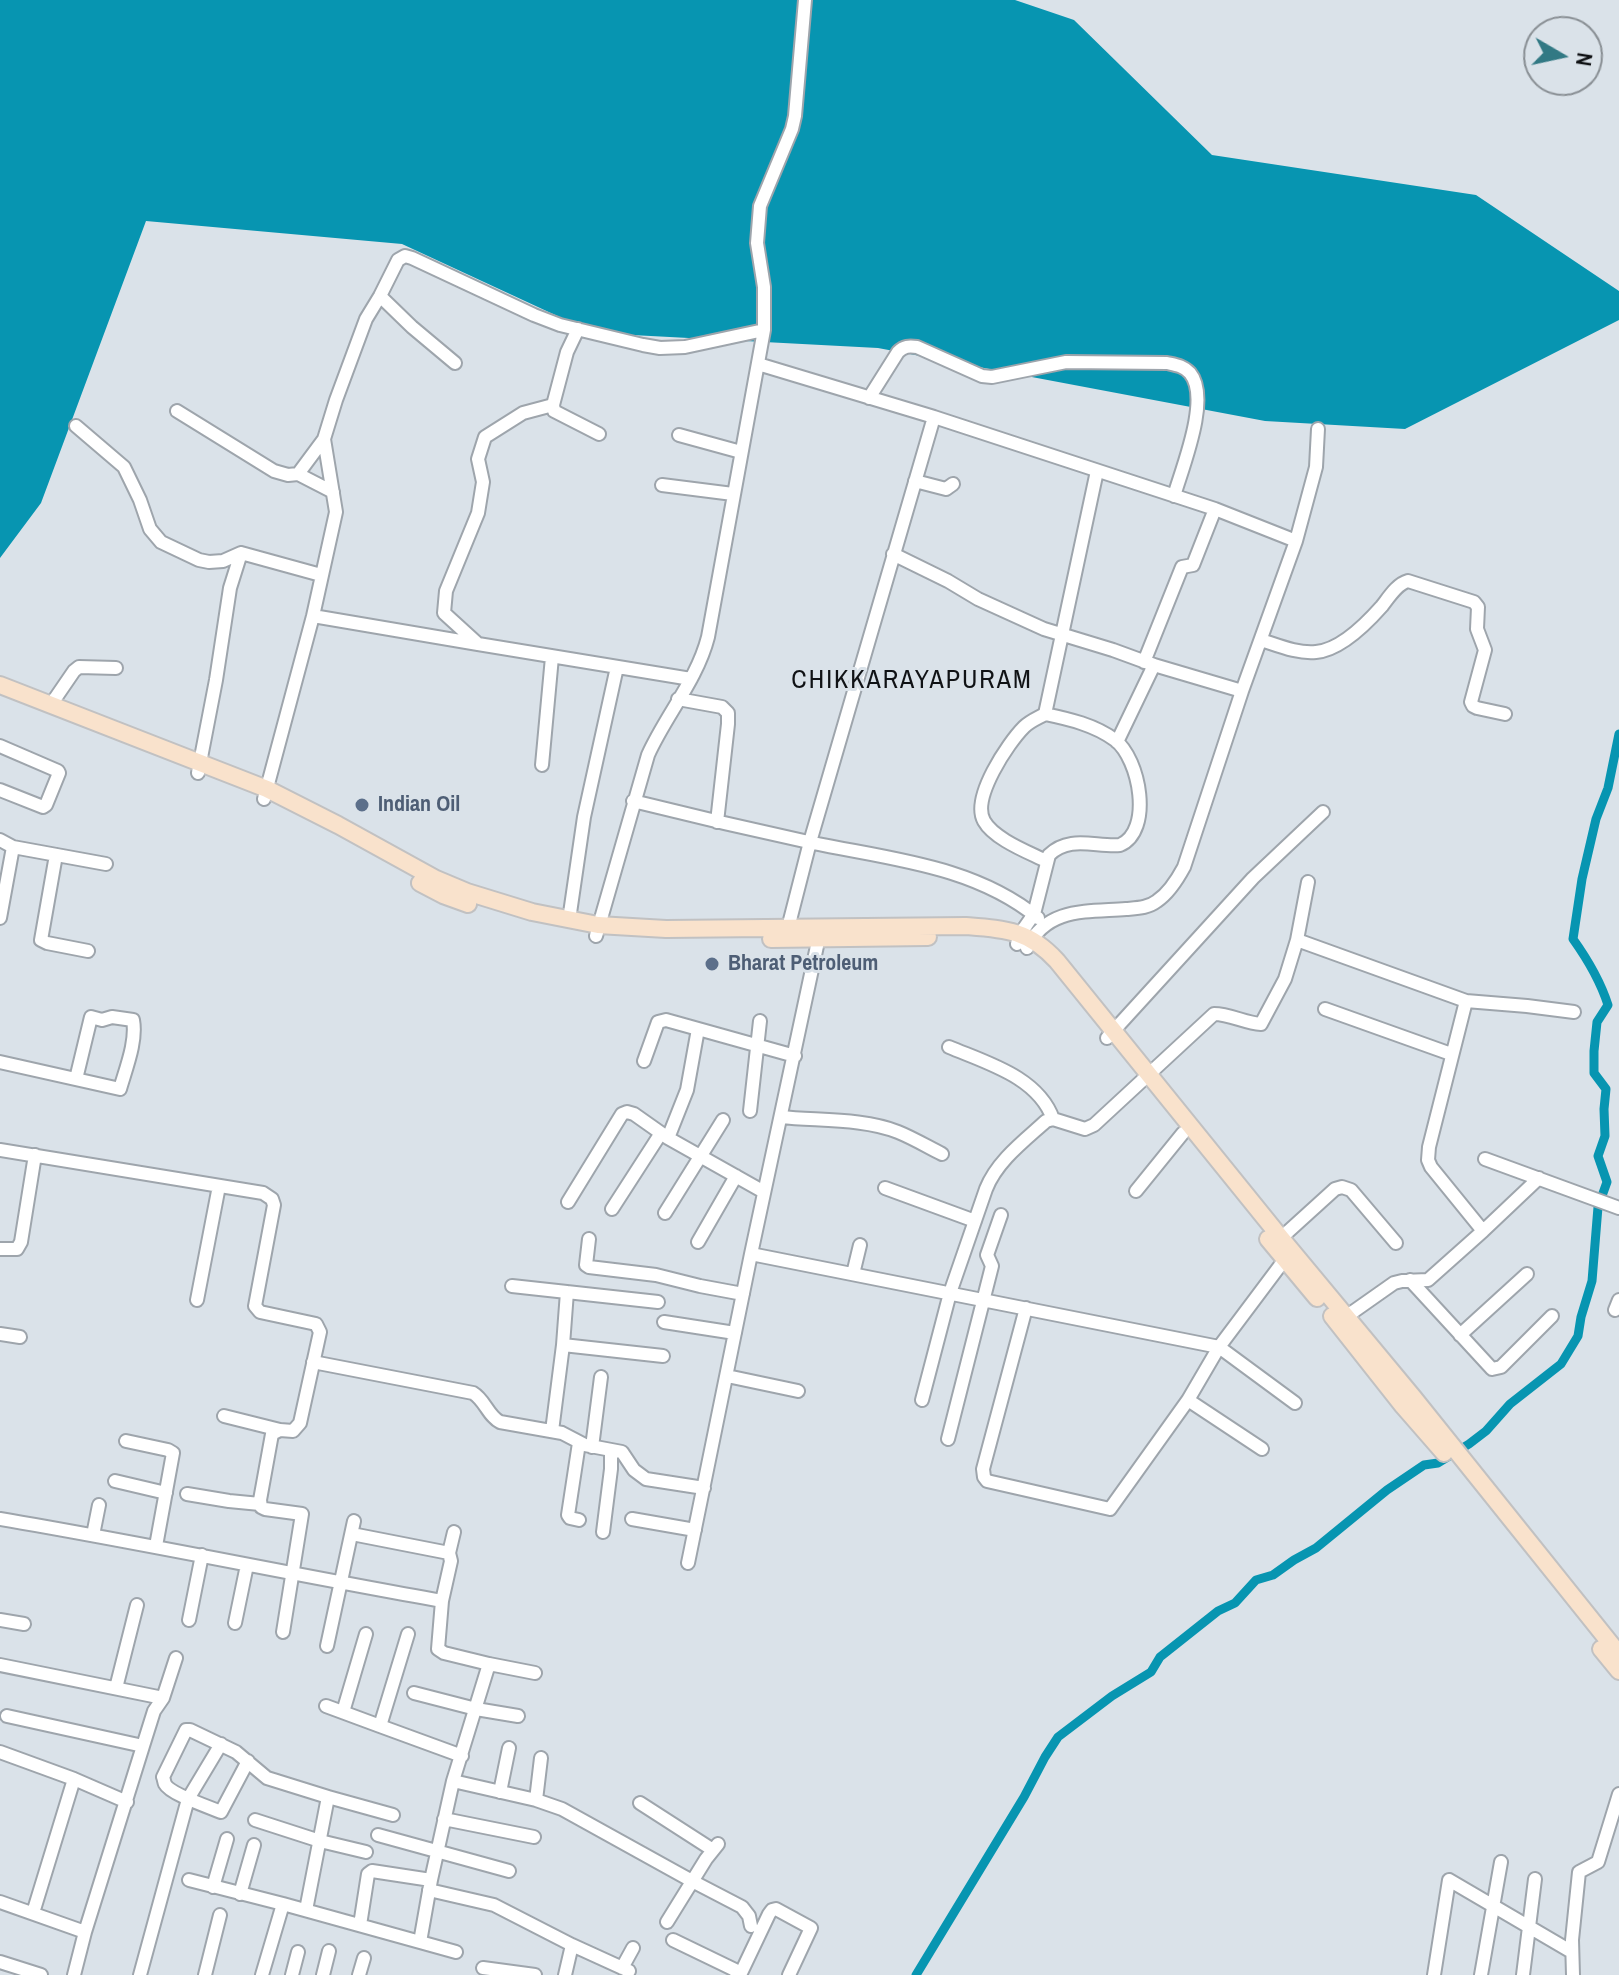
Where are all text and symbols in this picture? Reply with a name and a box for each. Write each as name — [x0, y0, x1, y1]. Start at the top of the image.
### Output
north arrow — [1523, 16, 1603, 96]
text: N — [1569, 51, 1601, 68]
district label: CHIKKARAYAPURAM — [791, 665, 1033, 697]
place label: Indian Oil — [378, 792, 460, 818]
marker: Indian Oil — [353, 796, 371, 814]
place label: Bharat Petroleum — [728, 951, 878, 977]
marker: Bharat Petroleum — [703, 955, 721, 973]

